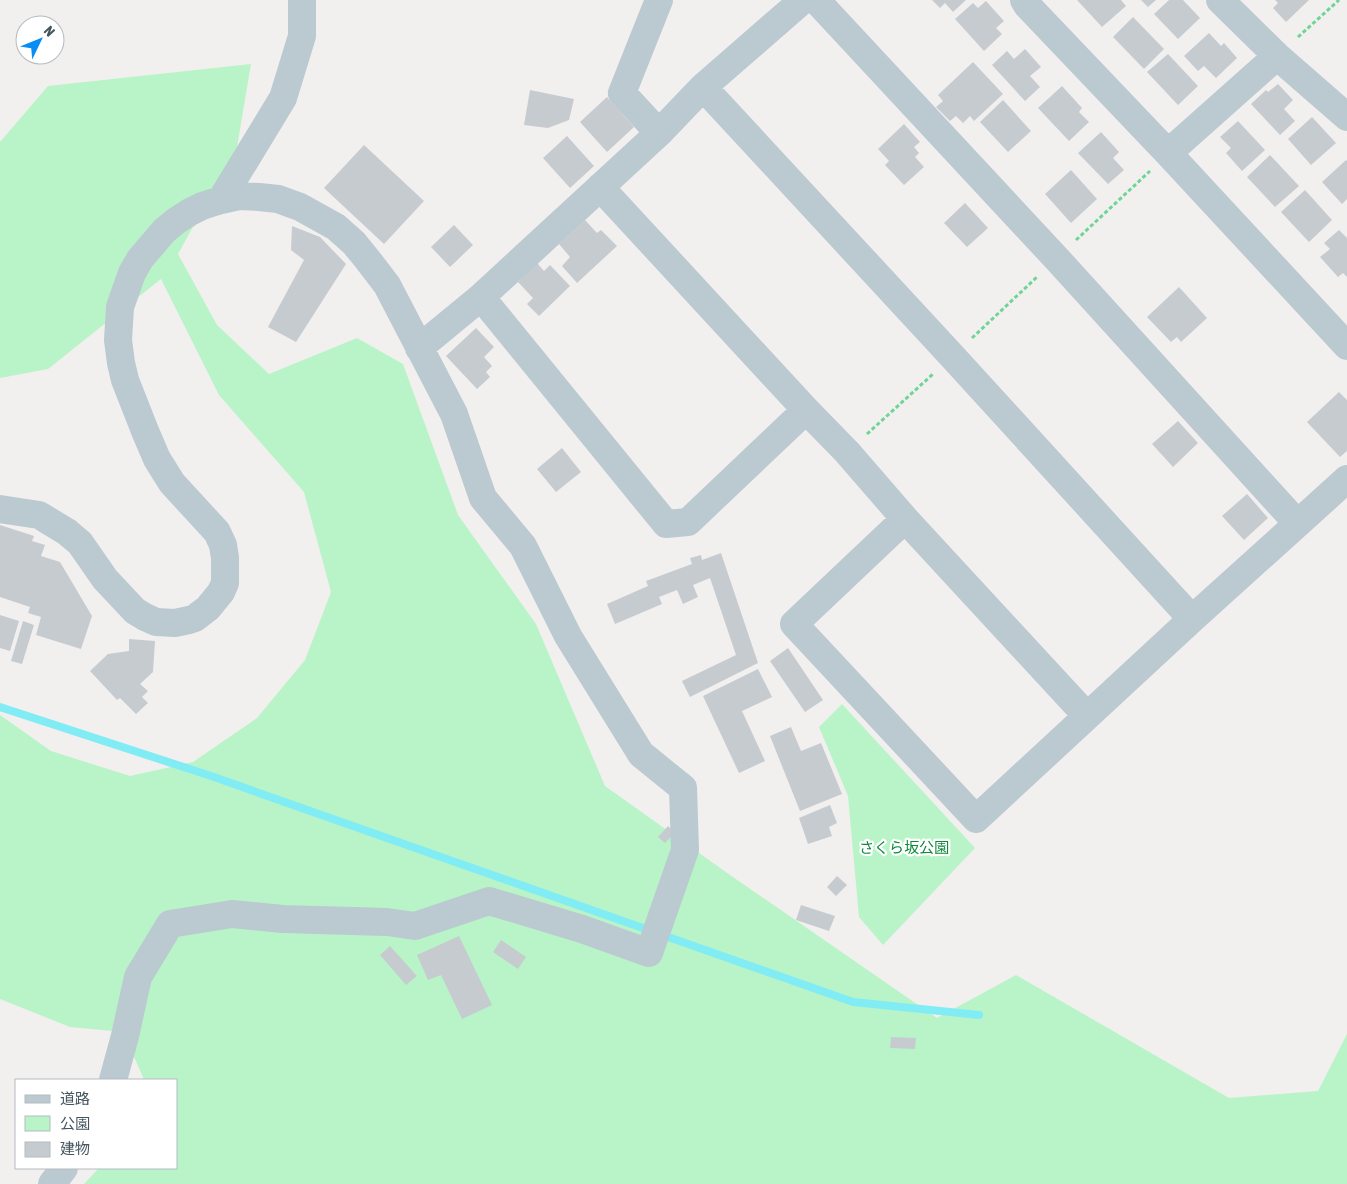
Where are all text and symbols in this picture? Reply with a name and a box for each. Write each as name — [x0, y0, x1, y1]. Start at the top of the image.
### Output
north arrow — [15, 15, 65, 65]
text: N — [41, 23, 58, 40]
park label: さくら坂公園 — [859, 839, 949, 856]
legend — [15, 1079, 178, 1169]
text: 道路 — [60, 1090, 90, 1107]
text: 公園 — [60, 1115, 90, 1132]
text: 建物 — [60, 1140, 90, 1157]

